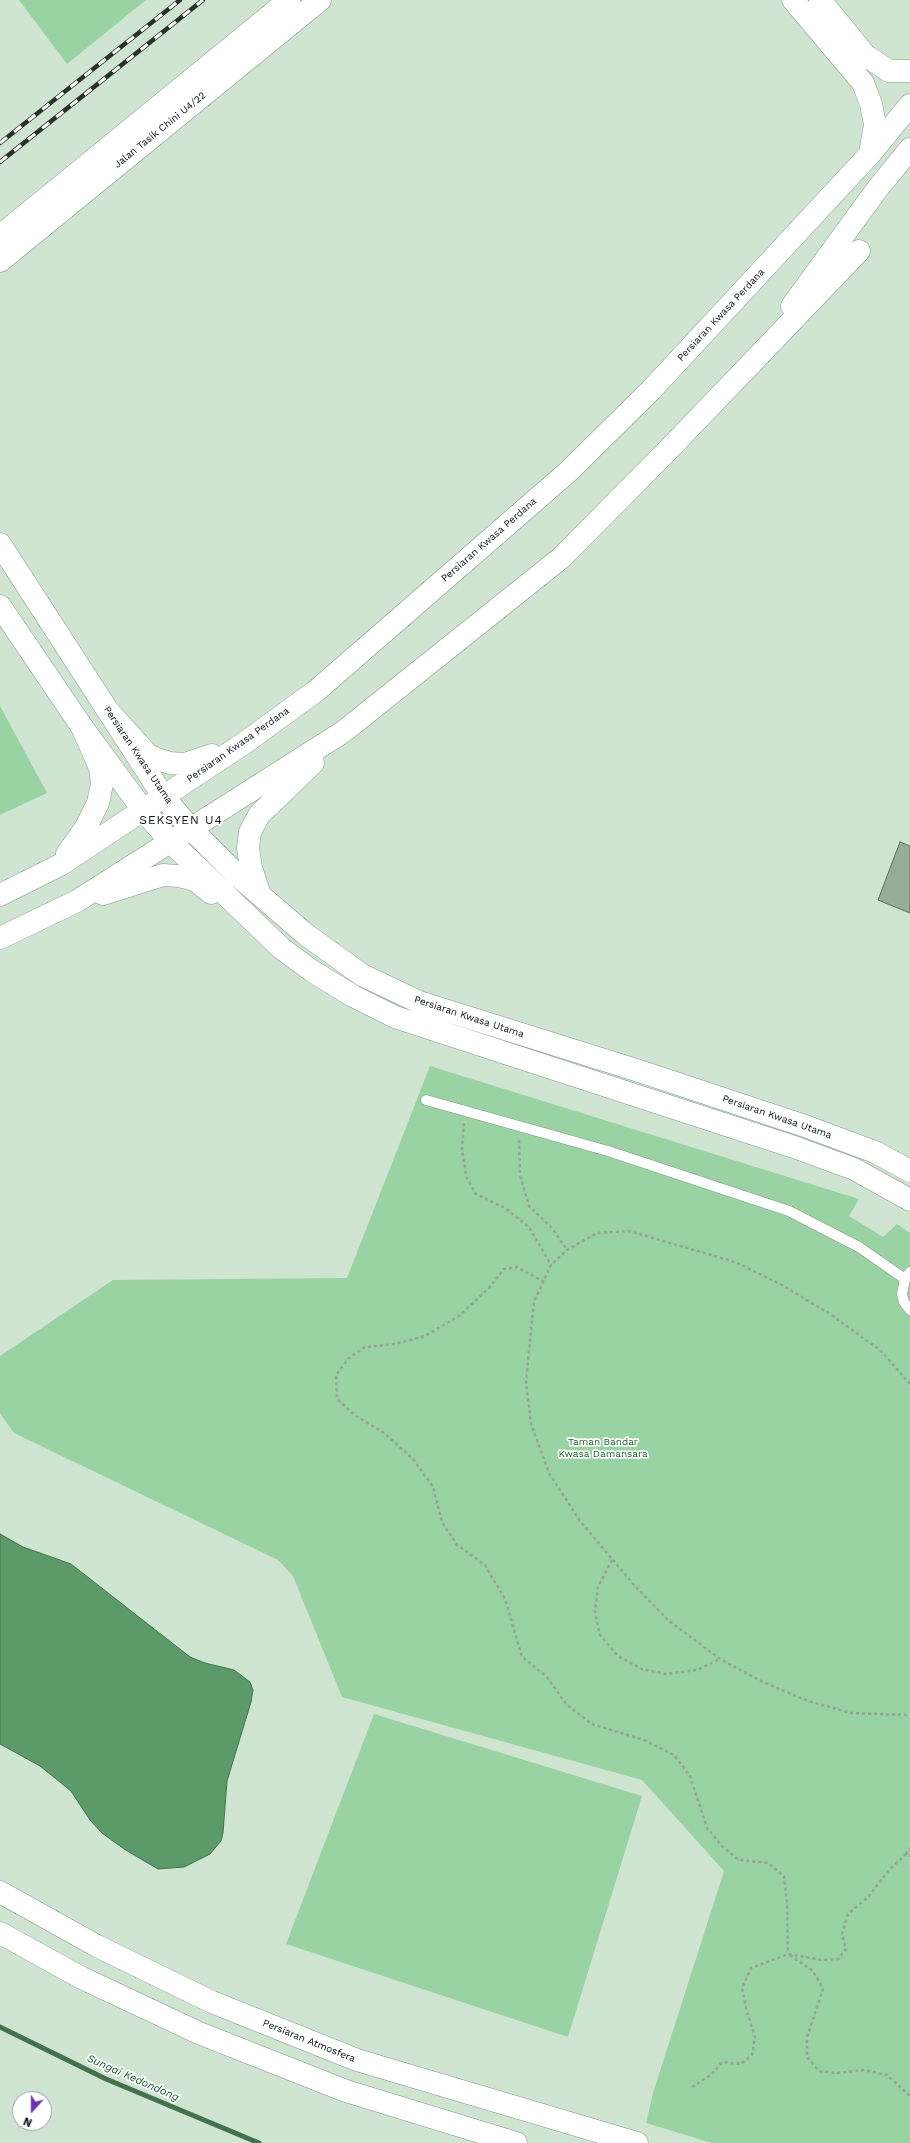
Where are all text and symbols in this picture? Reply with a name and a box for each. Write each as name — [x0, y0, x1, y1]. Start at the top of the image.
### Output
street label: Jalan Tasik Chini U4/22 — [112, 89, 208, 171]
street label: Persiaran Kwasa Perdana — [675, 266, 767, 364]
street label: Persiaran Kwasa Perdana — [439, 495, 539, 585]
street label: Persiaran Kwasa Utama — [101, 704, 175, 806]
street label: Persiaran Kwasa Perdana — [184, 705, 292, 785]
district label: SEKSYEN U4 — [139, 813, 223, 827]
street label: Persiaran Kwasa Utama — [412, 994, 526, 1040]
street label: Persiaran Kwasa Utama — [721, 1093, 833, 1141]
park label: Taman Bandar Kwasa Damansara — [558, 1436, 648, 1460]
street label: Persiaran Atmosfera — [261, 2017, 357, 2065]
water label: Sungai Kedondong — [85, 2052, 181, 2104]
north arrow — [12, 2091, 52, 2131]
text: N — [22, 2114, 34, 2129]

